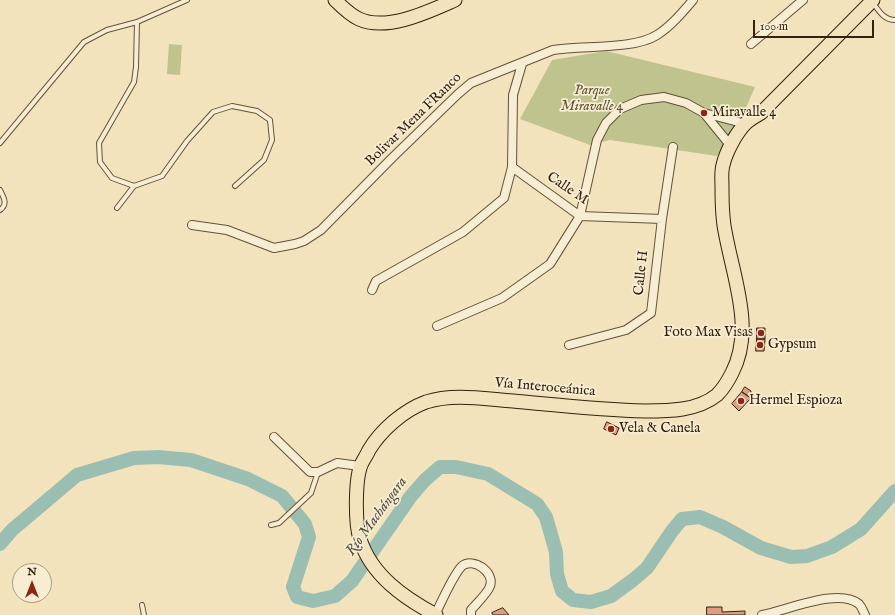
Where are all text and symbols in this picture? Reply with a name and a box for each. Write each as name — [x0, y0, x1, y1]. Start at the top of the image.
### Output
scale bar — [755, 12, 876, 38]
text: 100 m — [760, 19, 788, 34]
street label: Bolivar Mena FRanco — [362, 70, 466, 170]
park label: Parque Miravalle 4 — [561, 83, 623, 116]
place label: Miravalle 4 — [712, 105, 776, 121]
marker: Miravalle 4 — [699, 108, 709, 118]
street label: Calle M — [543, 169, 591, 209]
street label: Calle H — [631, 250, 653, 296]
place label: Foto Max Visas — [663, 325, 753, 341]
marker: Foto Max Visas — [756, 328, 766, 338]
place label: Gypsum — [768, 337, 817, 353]
marker: Gypsum — [755, 340, 765, 350]
street label: Vía Interoceánica — [494, 375, 596, 401]
place label: Hermel Espioza — [749, 393, 842, 409]
marker: Hermel Espioza — [736, 396, 746, 406]
place label: Vela & Canela — [619, 421, 700, 437]
marker: Vela & Canela — [606, 424, 616, 434]
water label: Río Machángara — [342, 474, 412, 560]
north arrow — [12, 563, 52, 603]
text: N — [27, 565, 37, 579]

